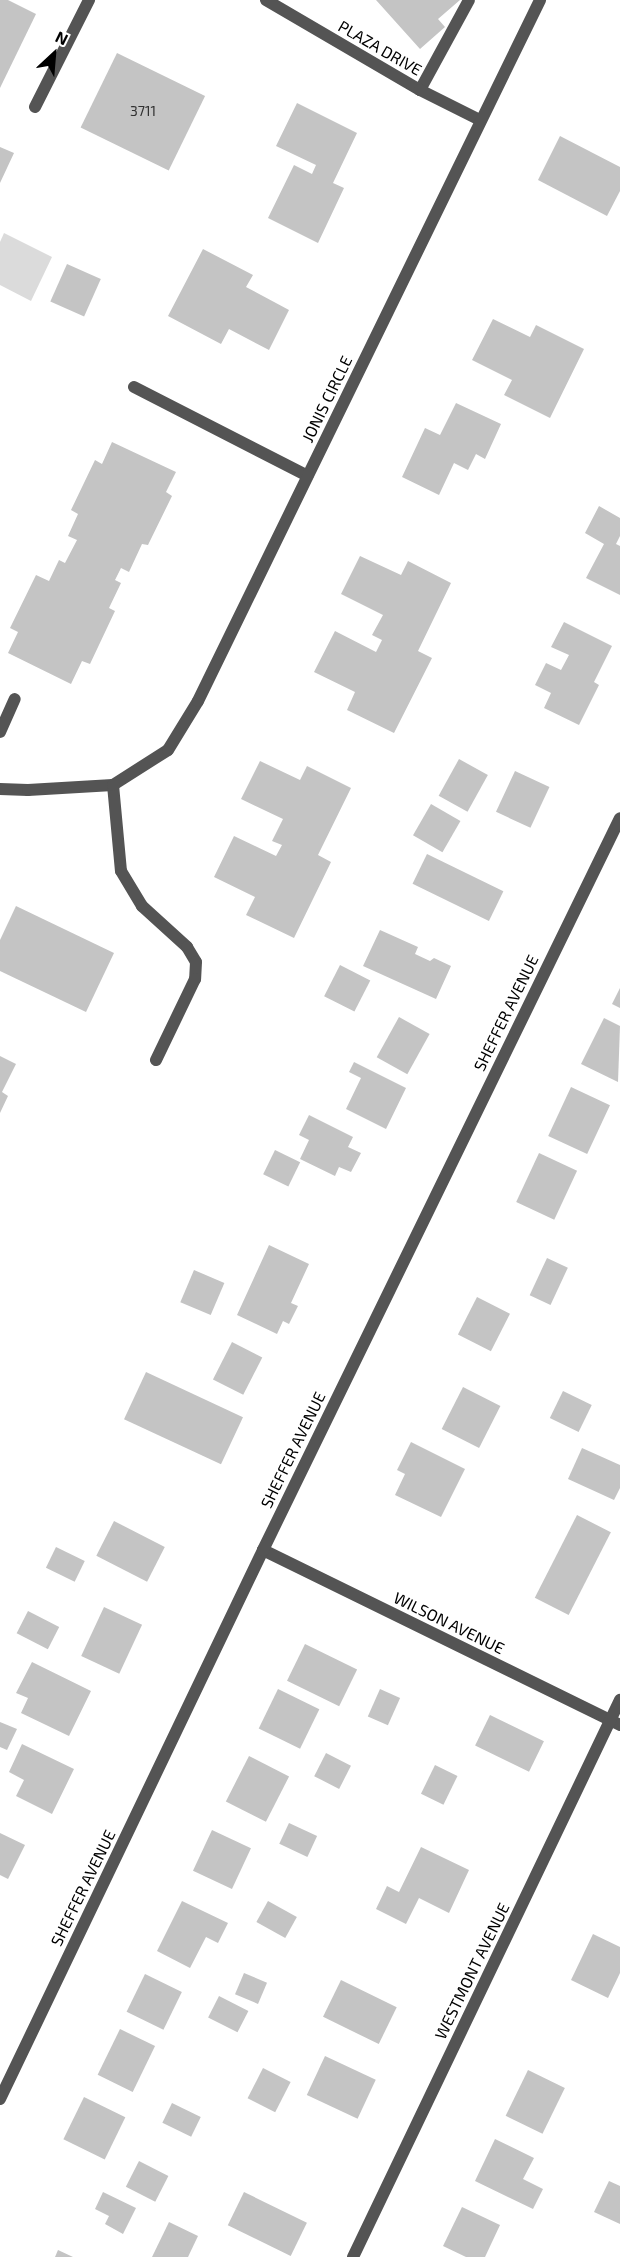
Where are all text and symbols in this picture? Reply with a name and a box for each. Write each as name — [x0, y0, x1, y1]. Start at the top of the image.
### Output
street label: PLAZA DRIVE — [335, 16, 425, 80]
north arrow — [24, 24, 84, 84]
text: N — [53, 26, 71, 48]
house number: 3711 — [130, 103, 156, 119]
street label: JONIS CIRCLE — [298, 353, 356, 445]
street label: SHEFFER AVENUE — [469, 952, 543, 1074]
street label: SHEFFER AVENUE — [256, 1389, 330, 1511]
street label: WILSON AVENUE — [390, 1588, 508, 1658]
street label: SHEFFER AVENUE — [46, 1827, 120, 1949]
street label: WESTMONT AVENUE — [430, 1899, 514, 2043]

